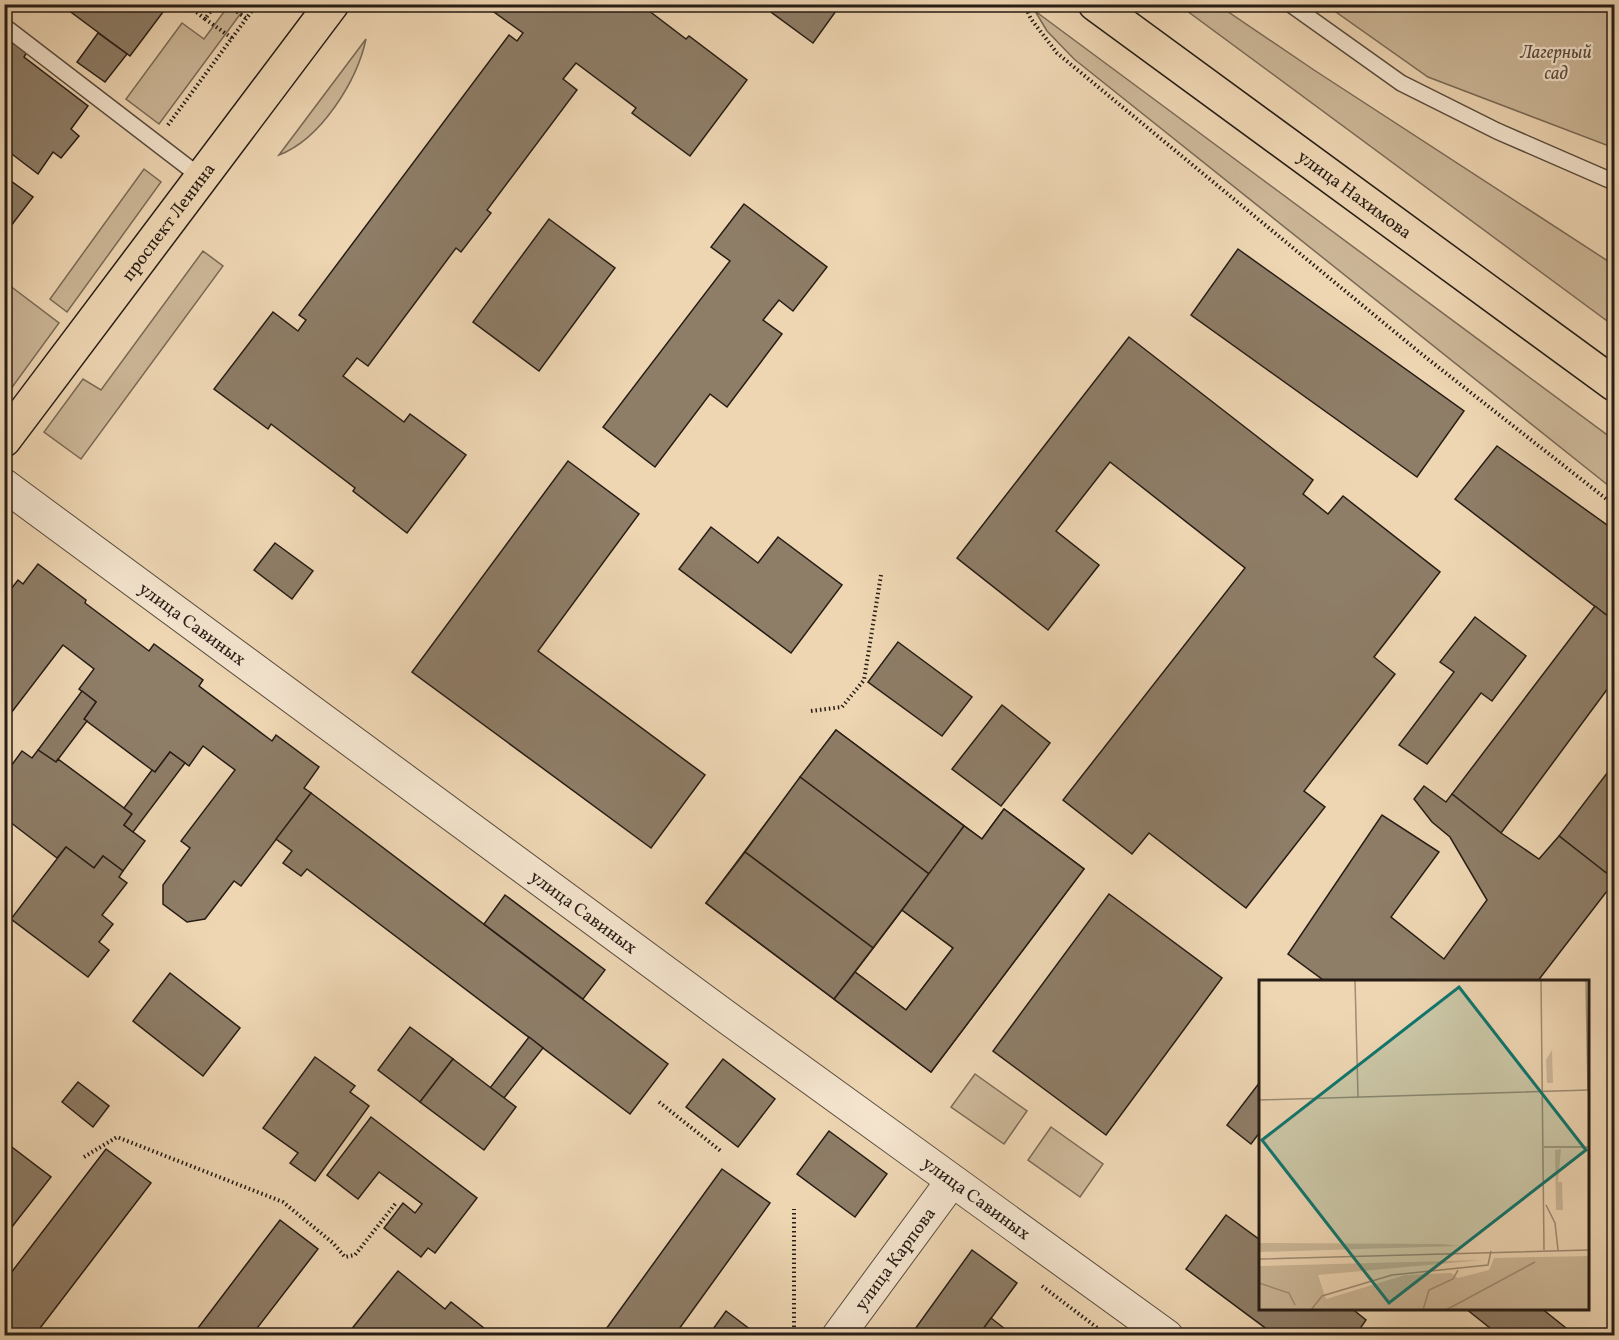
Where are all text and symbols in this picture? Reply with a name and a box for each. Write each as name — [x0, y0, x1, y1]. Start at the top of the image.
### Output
park label: Лагерный сад — [1519, 41, 1592, 87]
street label: улица Нахимова — [1291, 145, 1416, 246]
street label: проспект Ленина — [117, 158, 222, 287]
street label: улица Савиных — [133, 577, 250, 673]
street label: улица Савиных — [524, 865, 642, 961]
inset map — [1259, 980, 1589, 1310]
street label: улица Савиных — [917, 1152, 1035, 1247]
street label: улица Карпова — [850, 1203, 943, 1316]

